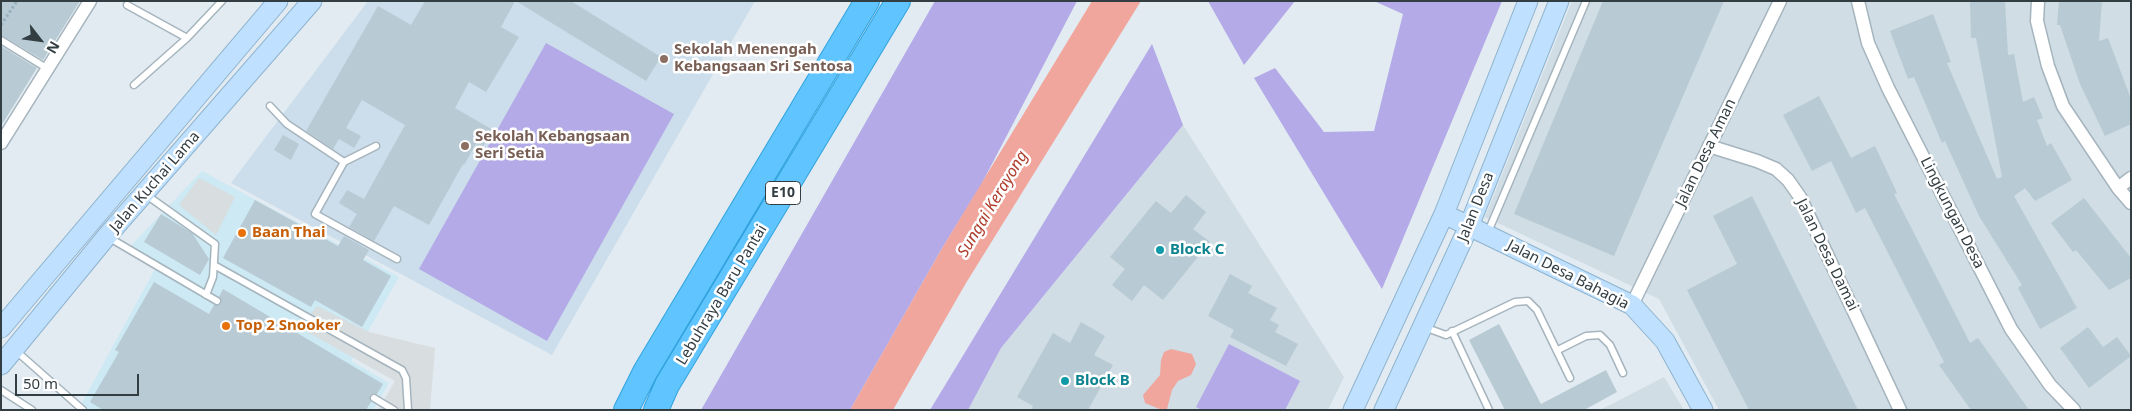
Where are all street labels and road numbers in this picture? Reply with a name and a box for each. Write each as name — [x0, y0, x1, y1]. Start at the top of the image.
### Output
street label: Jalan Desa Aman — [1672, 96, 1740, 210]
street label: Jalan Kuchai Lama — [106, 128, 204, 236]
street label: Lingkungan Desa — [1916, 154, 1988, 272]
street label: Jalan Desa — [1454, 170, 1498, 244]
road number: E10 — [766, 182, 800, 204]
street label: Jalan Desa Damai — [1792, 196, 1862, 314]
street label: Lebuhraya Baru Pantai — [673, 222, 771, 368]
street label: Jalan Desa Bahagia — [1504, 237, 1632, 313]

